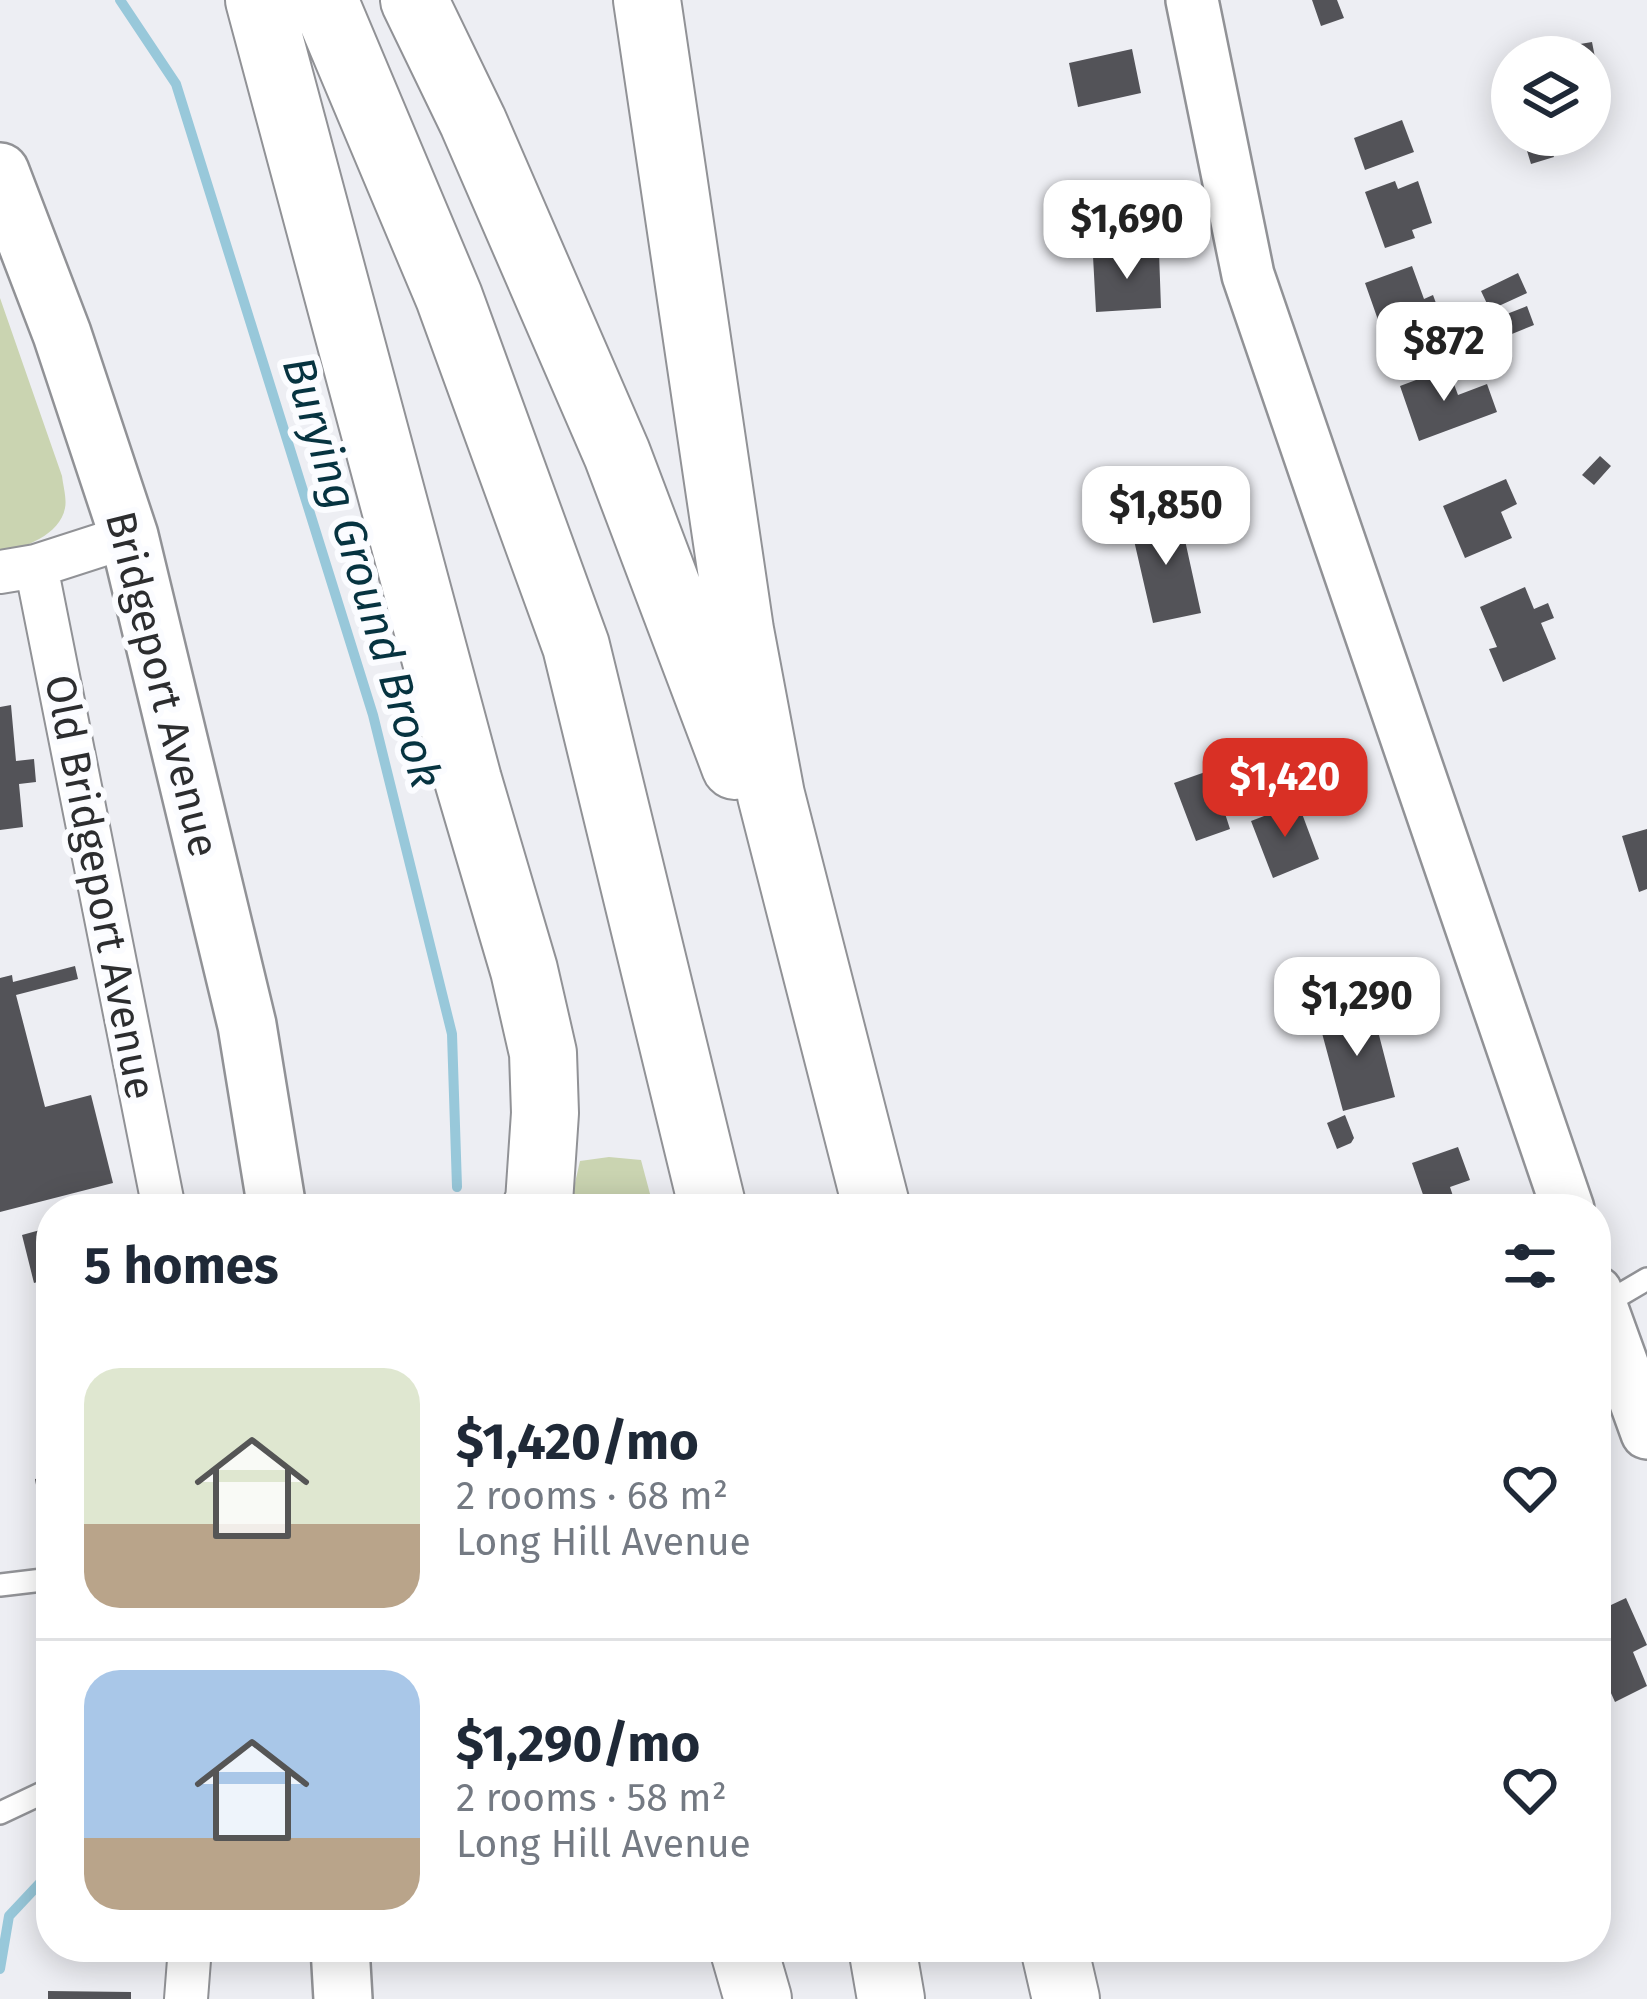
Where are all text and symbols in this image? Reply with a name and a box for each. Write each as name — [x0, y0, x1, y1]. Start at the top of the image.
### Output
map controls — [1491, 36, 1611, 156]
button: layers — [1491, 36, 1611, 156]
pin: $1,690 — [1029, 180, 1225, 282]
text: $1,690 — [1070, 196, 1184, 242]
pin: $872 — [1373, 302, 1515, 404]
text: $872 — [1403, 318, 1485, 364]
water label: Burying Ground Brook — [271, 350, 453, 794]
pin: $1,850 — [1068, 466, 1264, 568]
text: $1,850 — [1109, 482, 1223, 528]
street label: Bridgeport Avenue — [95, 506, 229, 862]
street label: Old Bridgeport Avenue — [34, 671, 166, 1104]
pin: $1,420 — [1187, 738, 1383, 840]
text: $1,420 — [1230, 754, 1340, 800]
pin: $1,290 — [1259, 957, 1455, 1059]
text: $1,290 — [1301, 973, 1413, 1019]
icon: filters — [1497, 1233, 1563, 1299]
text: 5 homes — [84, 1235, 279, 1297]
text: $1,420/mo — [456, 1411, 699, 1473]
icon: home — [180, 1416, 324, 1560]
icon: heart — [1497, 1455, 1563, 1521]
text: 2 rooms · 68 m² — [456, 1473, 728, 1519]
text: Long Hill Avenue — [456, 1519, 751, 1565]
text: $1,290/mo — [456, 1713, 700, 1775]
icon: home — [180, 1718, 324, 1862]
icon: heart — [1497, 1757, 1563, 1823]
text: 2 rooms · 58 m² — [456, 1775, 727, 1821]
text: Long Hill Avenue — [456, 1821, 751, 1867]

